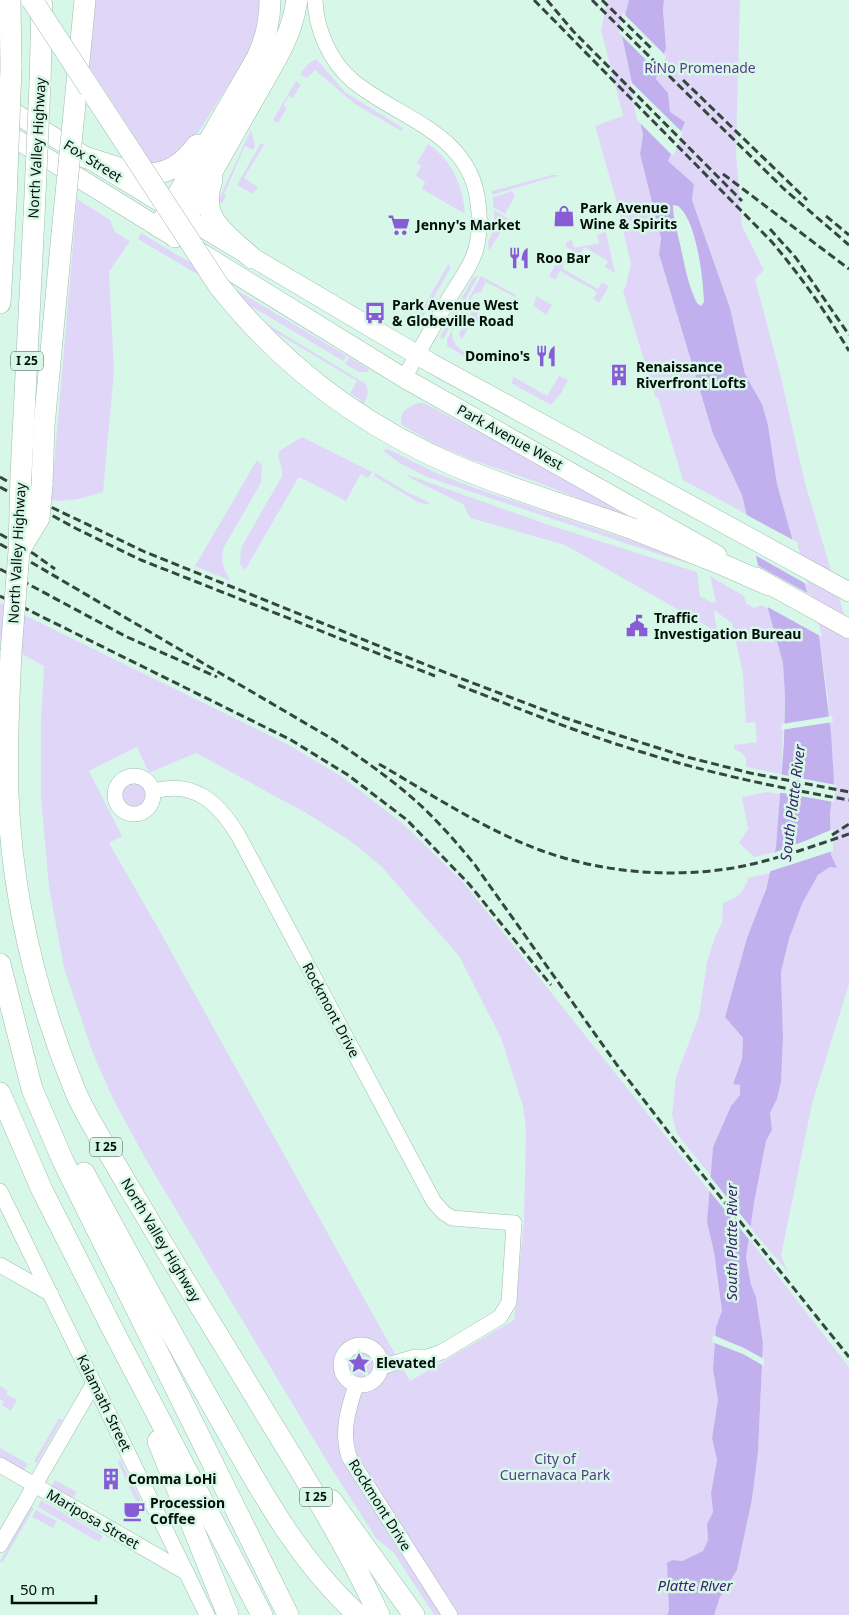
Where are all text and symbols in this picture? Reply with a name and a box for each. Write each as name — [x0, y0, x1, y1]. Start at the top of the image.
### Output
park label: RiNo Promenade — [644, 58, 756, 77]
street label: North Valley Highway — [23, 76, 50, 219]
street label: Fox Street — [60, 135, 126, 186]
place label: Park Avenue Wine & Spirits — [580, 198, 677, 233]
shop icon: Park Avenue Wine & Spirits — [551, 203, 577, 229]
supermarket icon: Jenny's Market — [386, 212, 412, 238]
place label: Jenny's Market — [414, 215, 521, 234]
restaurant icon: Roo Bar — [506, 245, 532, 271]
place label: Roo Bar — [536, 248, 591, 267]
place label: Park Avenue West & Globeville Road — [392, 295, 519, 330]
bus stop icon: Park Avenue West & Globeville Road — [362, 300, 388, 326]
restaurant icon: Domino's — [533, 343, 559, 369]
place label: Domino's — [465, 346, 530, 365]
road number: I 25 — [11, 352, 43, 371]
place label: Renaissance Riverfront Lofts — [636, 357, 746, 392]
building icon: Renaissance Riverfront Lofts — [606, 362, 632, 388]
street label: Park Avenue West — [454, 400, 567, 474]
street label: North Valley Highway — [3, 481, 30, 624]
place label: Traffic Investigation Bureau — [654, 608, 801, 643]
public building icon: Traffic Investigation Bureau — [624, 613, 650, 639]
water label: South Platte River — [775, 742, 809, 862]
street label: Rockmont Drive — [298, 959, 365, 1061]
road number: I 25 — [90, 1138, 122, 1156]
street label: North Valley Highway — [117, 1174, 206, 1306]
water label: South Platte River — [721, 1182, 741, 1301]
place icon: Elevated — [346, 1350, 372, 1376]
street label: Kalamath Street — [73, 1351, 136, 1454]
place label: Elevated — [376, 1353, 436, 1372]
park label: City of Cuernavaca Park — [500, 1449, 611, 1484]
street label: Rockmont Drive — [345, 1455, 416, 1554]
building icon: Comma LoHi — [98, 1466, 124, 1492]
place label: Comma LoHi — [128, 1469, 217, 1488]
street label: Mariposa Street — [43, 1484, 143, 1553]
road number: I 25 — [300, 1488, 332, 1506]
place label: Procession Coffee — [150, 1493, 225, 1528]
cafe icon: Procession Coffee — [121, 1498, 147, 1524]
scale bar — [12, 1572, 96, 1604]
water label: Platte River — [657, 1575, 734, 1595]
text: 50 m — [20, 1579, 55, 1599]

